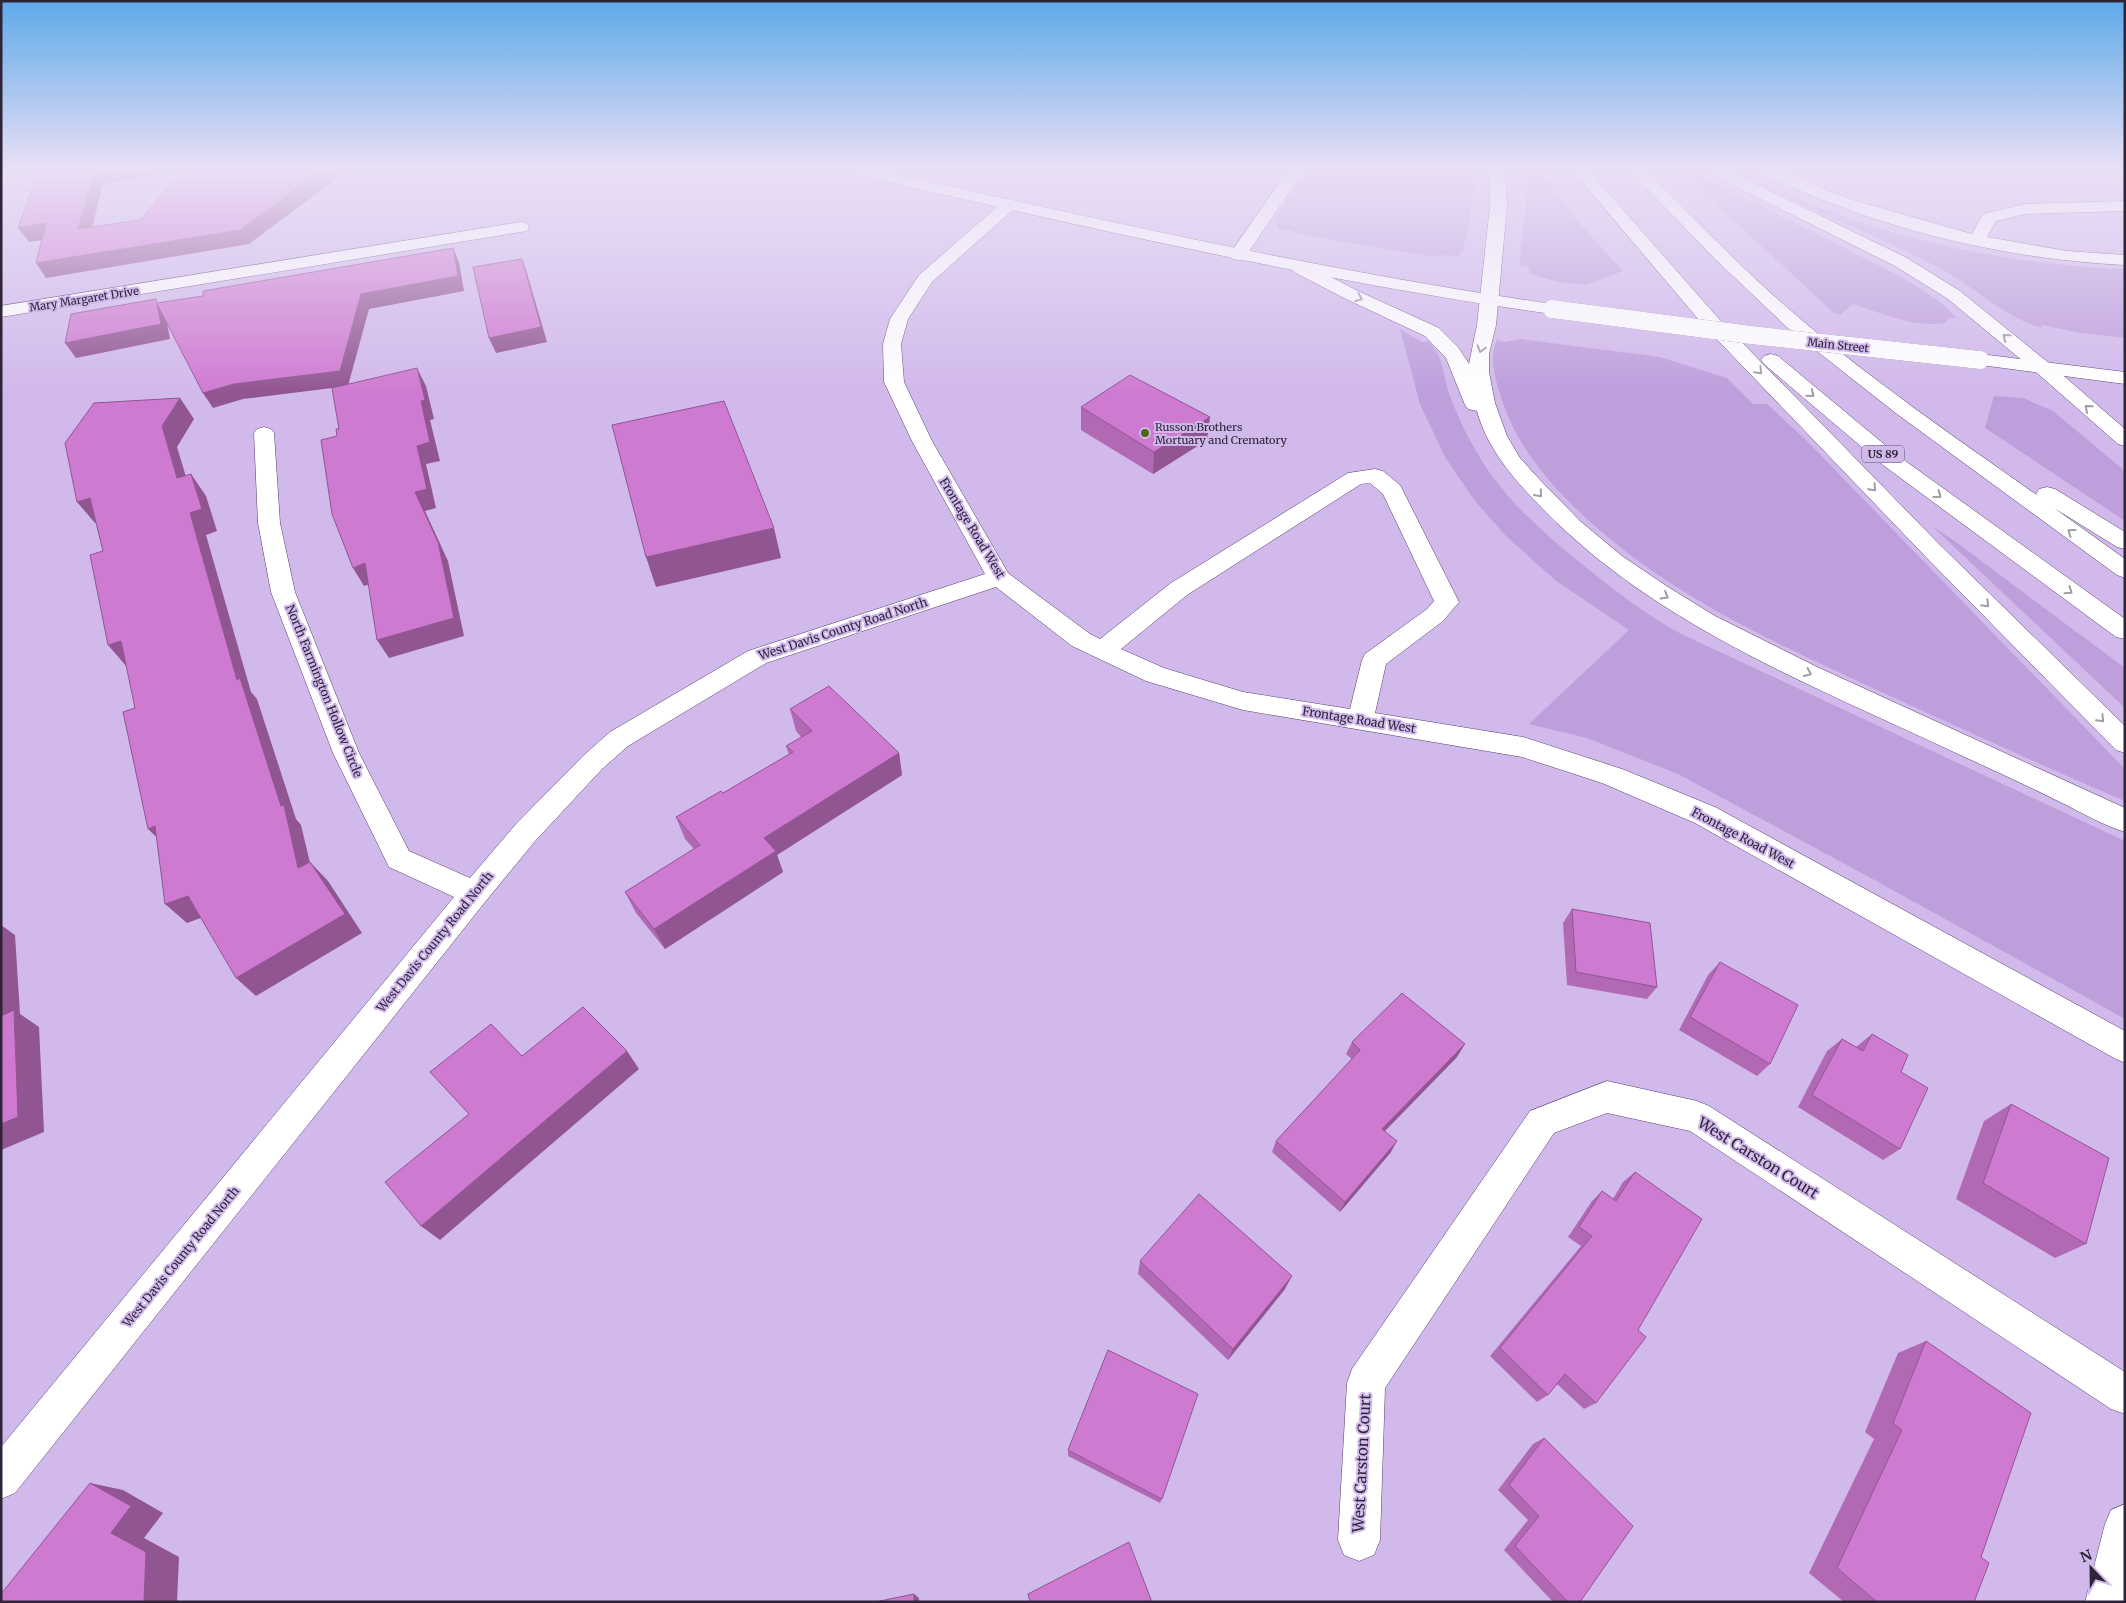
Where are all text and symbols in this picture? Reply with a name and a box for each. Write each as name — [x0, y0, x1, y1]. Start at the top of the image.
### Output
street label: Mary Margaret Drive — [28, 283, 140, 315]
one-way arrow — [1354, 292, 1363, 303]
one-way arrow — [2002, 334, 2011, 343]
street label: Main Street — [1807, 335, 1870, 355]
one-way arrow — [1476, 344, 1487, 353]
one-way arrow — [1753, 366, 1762, 375]
one-way arrow — [1805, 389, 1814, 398]
one-way arrow — [2085, 404, 2094, 413]
place label: Russon Brothers Mortuary and Crematory — [1155, 420, 1288, 447]
marker: Russon Brothers Mortuary and Crematory — [1139, 427, 1151, 439]
road number: US 89 — [1862, 446, 1904, 462]
street label: Frontage Road West — [936, 475, 1009, 581]
one-way arrow — [1867, 482, 1876, 491]
one-way arrow — [1534, 488, 1543, 497]
one-way arrow — [1932, 489, 1942, 498]
one-way arrow — [2067, 529, 2077, 538]
one-way arrow — [2063, 586, 2072, 594]
one-way arrow — [1659, 589, 1668, 599]
street label: West Davis County Road North — [756, 594, 929, 663]
one-way arrow — [1980, 598, 1989, 607]
street label: North Farmington Hollow Circle — [283, 602, 366, 779]
one-way arrow — [1803, 666, 1812, 677]
street label: Frontage Road West — [1301, 703, 1417, 736]
one-way arrow — [2095, 713, 2104, 722]
street label: Frontage Road West — [1689, 804, 1798, 871]
street label: West Davis County Road North — [373, 868, 496, 1016]
street label: West Carston Court — [1693, 1112, 1822, 1203]
street label: West Davis County Road North — [119, 1183, 242, 1331]
street label: West Carston Court — [1348, 1393, 1375, 1534]
north arrow — [2066, 1543, 2116, 1593]
text: N — [2078, 1546, 2095, 1566]

